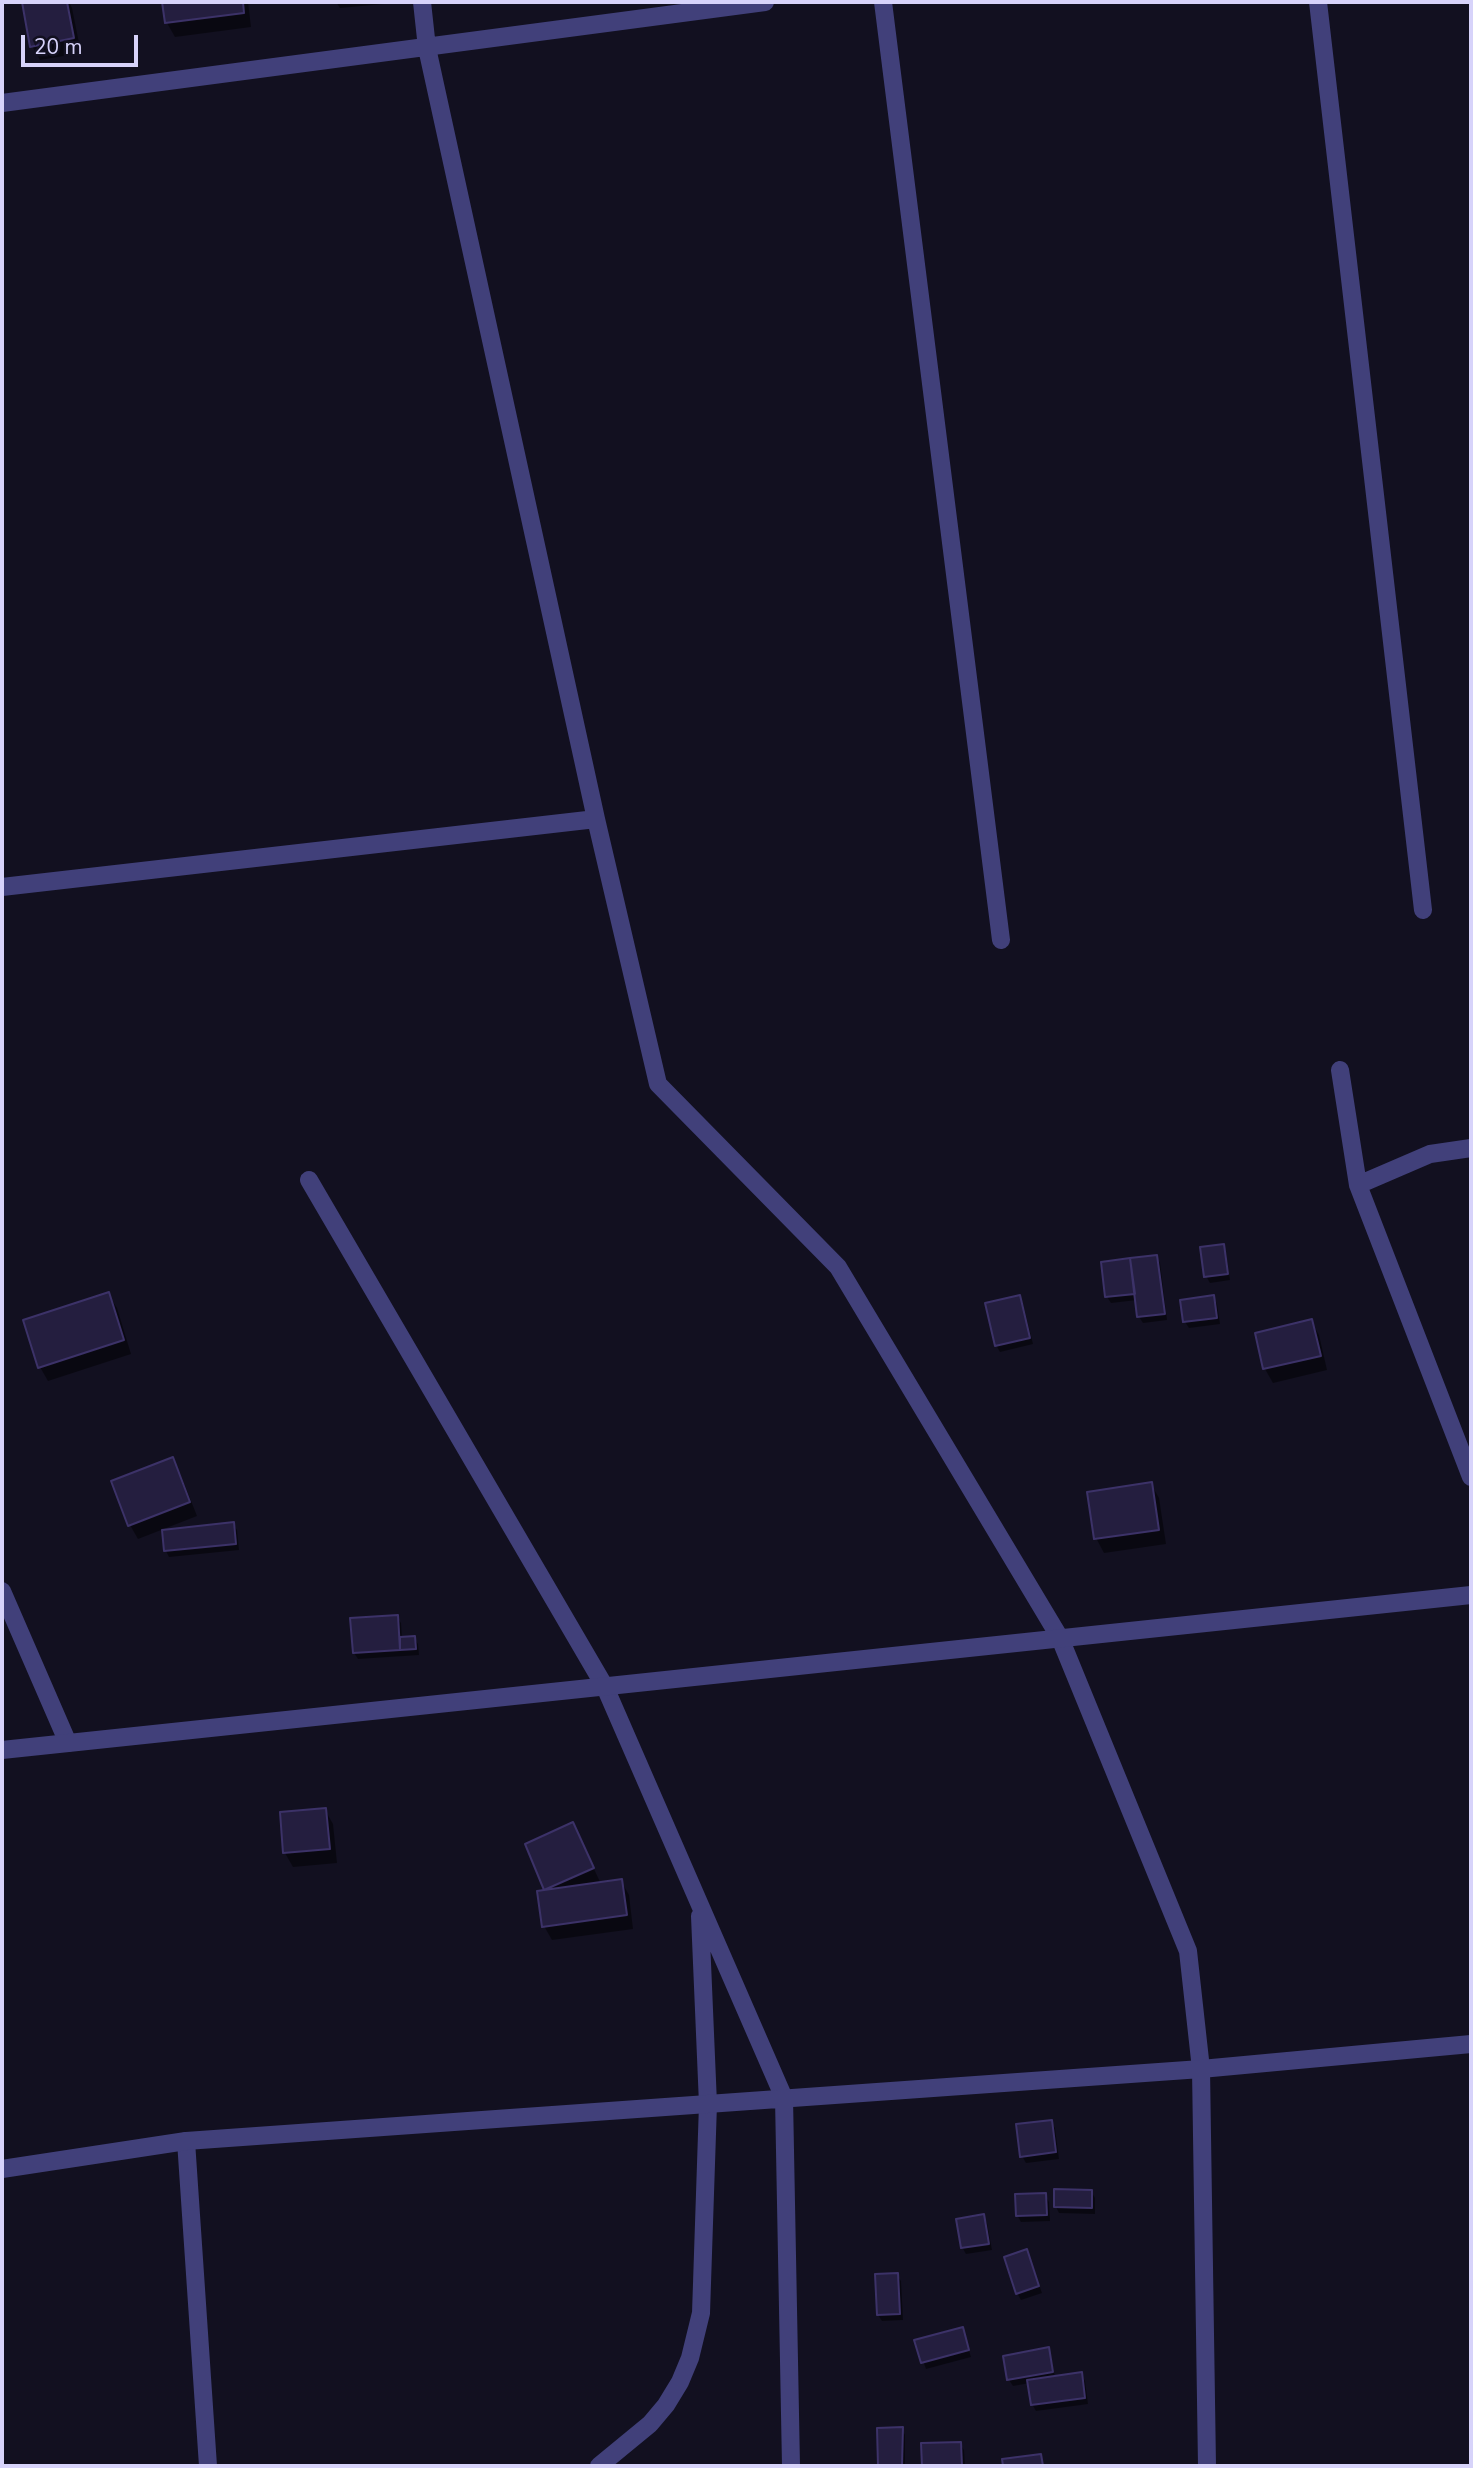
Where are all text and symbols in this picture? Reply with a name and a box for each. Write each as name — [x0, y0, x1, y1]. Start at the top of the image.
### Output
scale bar — [24, 21, 142, 65]
text: 20 m — [34, 33, 83, 61]

